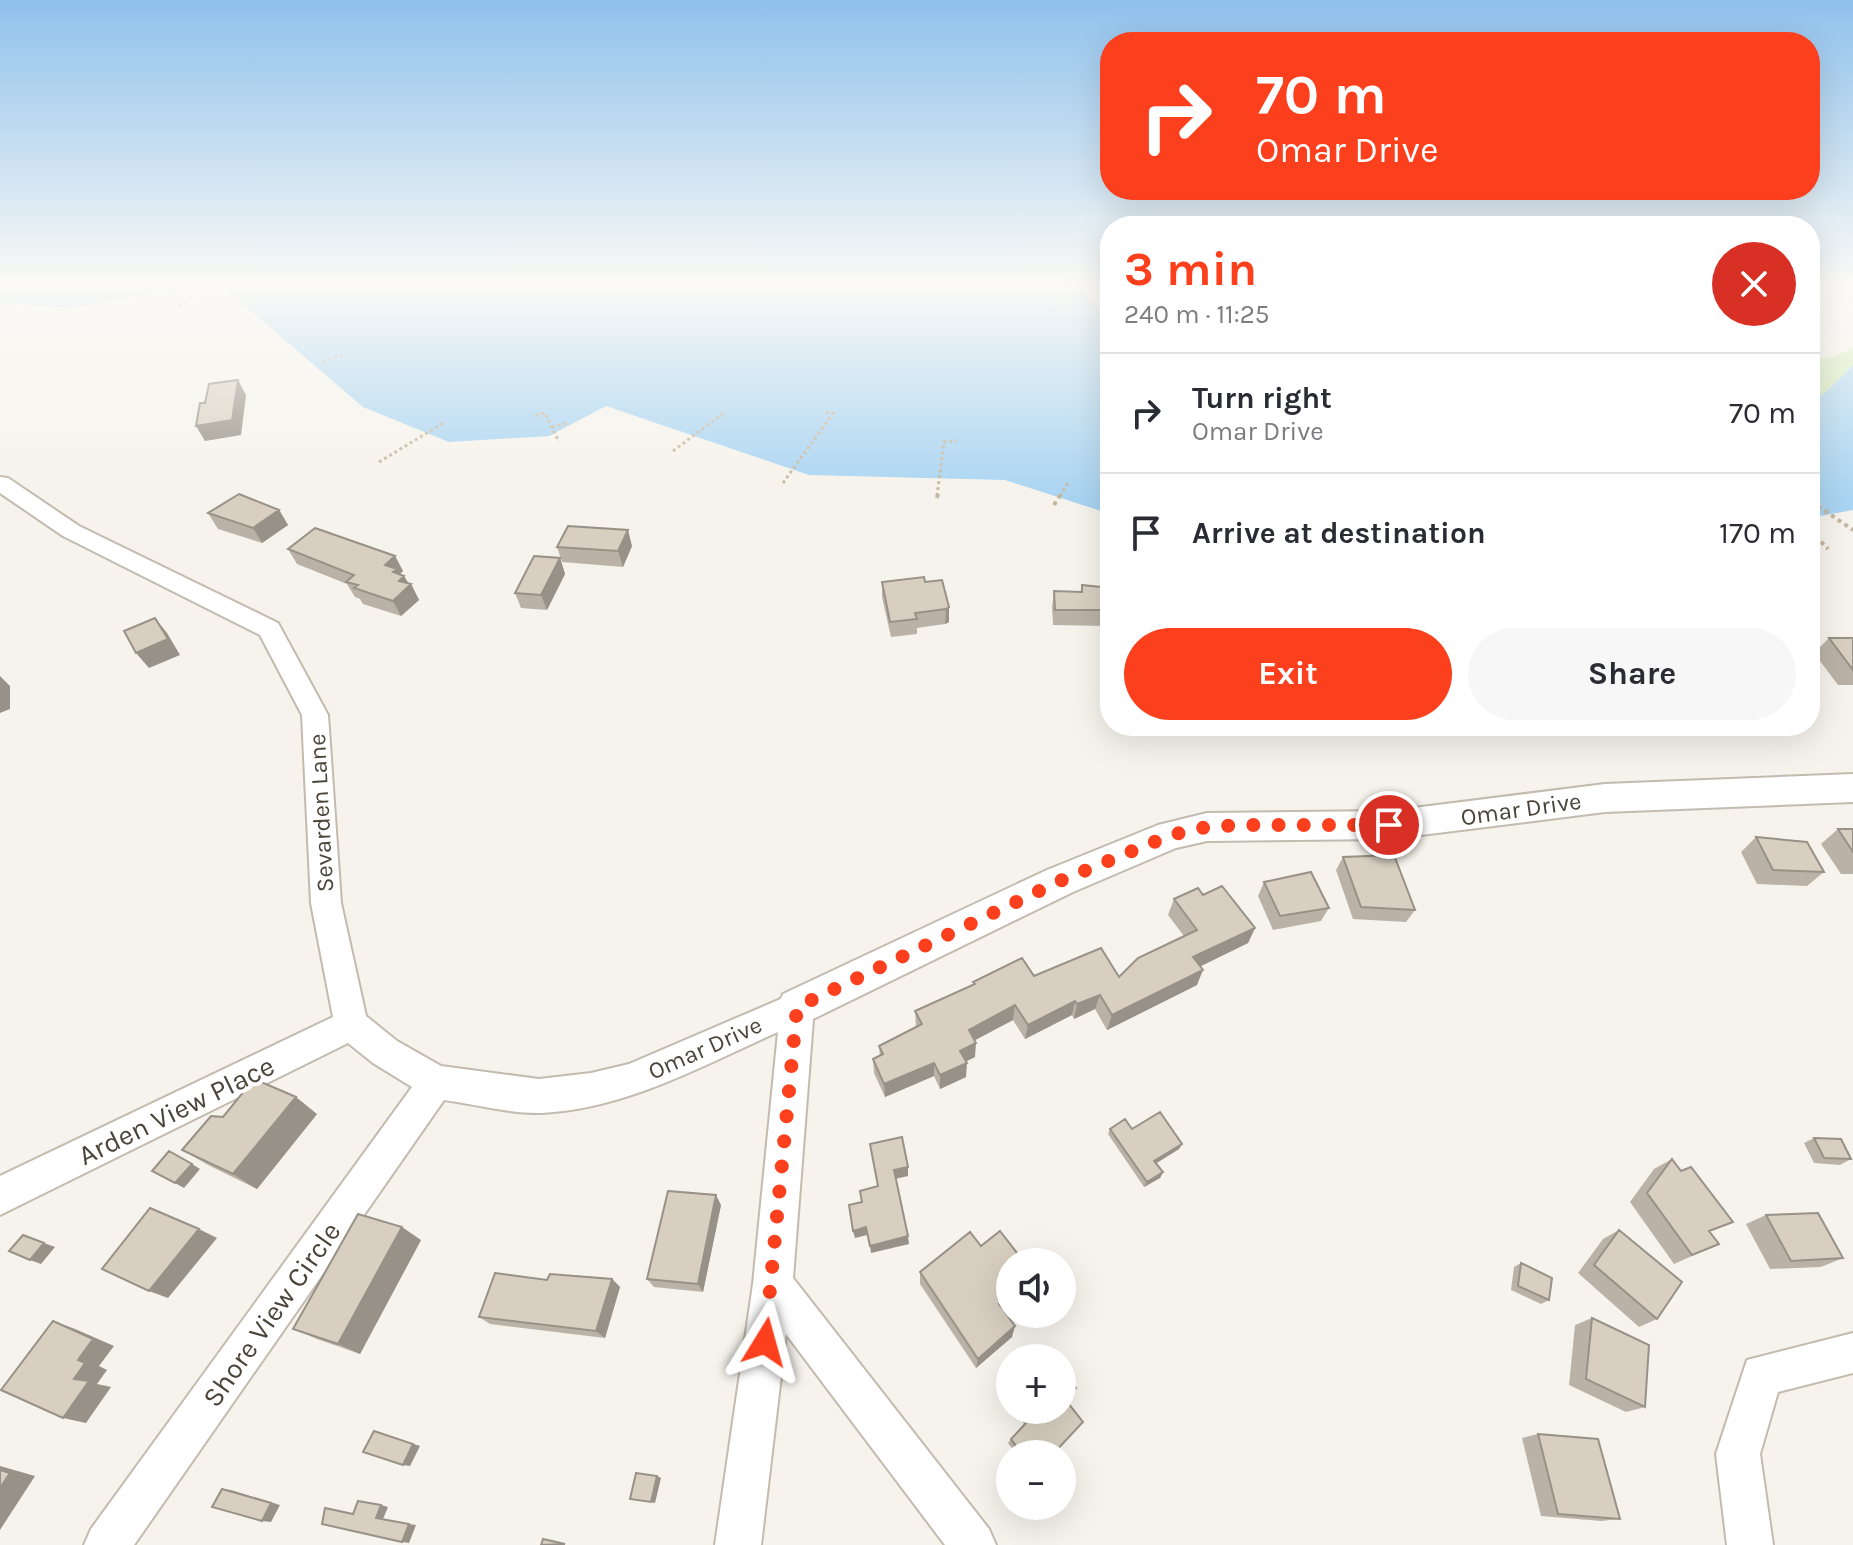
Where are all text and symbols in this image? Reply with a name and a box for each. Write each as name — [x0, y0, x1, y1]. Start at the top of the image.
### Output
text: 70 m — [1256, 62, 1387, 127]
icon: right — [1124, 64, 1228, 168]
text: Omar Drive — [1256, 129, 1438, 171]
text: 3 min — [1124, 241, 1257, 297]
button: close — [1712, 242, 1796, 326]
text: 240 m · 11:25 — [1124, 299, 1269, 330]
text: Turn right — [1192, 380, 1332, 416]
icon: right — [1124, 391, 1168, 435]
text: 70 m — [1729, 395, 1796, 431]
text: Omar Drive — [1192, 416, 1324, 447]
icon: arrive — [1124, 511, 1168, 555]
text: Arrive at destination — [1192, 515, 1486, 551]
text: 170 m — [1719, 515, 1796, 551]
button: Exit — [1124, 628, 1452, 720]
button: Share — [1468, 628, 1796, 720]
street label: Sevarden Lane — [303, 733, 339, 893]
street label: Omar Drive — [1459, 787, 1583, 831]
pin — [1355, 791, 1423, 859]
icon: arrive — [1367, 803, 1411, 847]
street label: Omar Drive — [644, 1010, 766, 1086]
street label: Arden View Place — [73, 1049, 279, 1172]
street label: Shore View Circle — [195, 1216, 347, 1413]
map controls — [996, 1248, 1076, 1520]
button: sound — [996, 1248, 1076, 1328]
position arrow — [723, 1300, 807, 1384]
button: + — [996, 1344, 1076, 1424]
button: − — [996, 1440, 1076, 1520]

